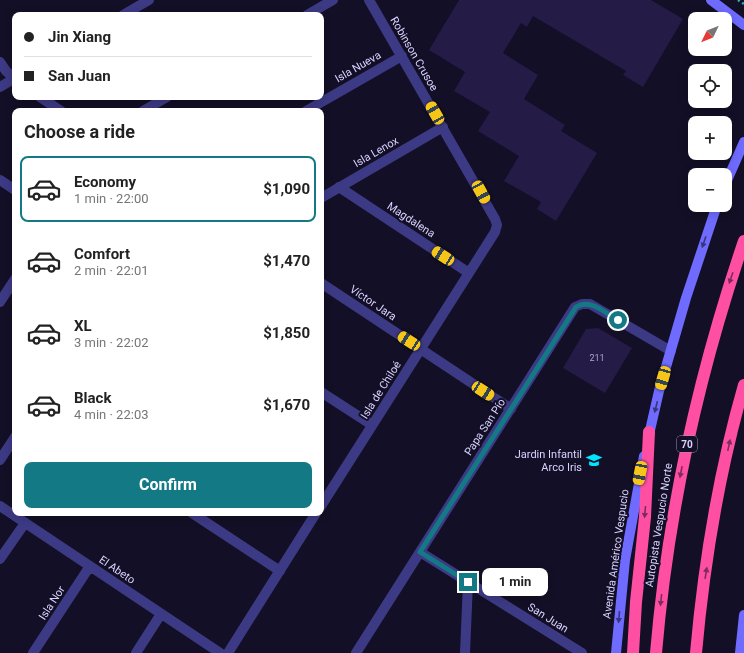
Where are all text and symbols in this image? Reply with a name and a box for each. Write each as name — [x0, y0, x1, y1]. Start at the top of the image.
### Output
north arrow — [688, 12, 732, 56]
map controls — [688, 12, 732, 212]
street label: Robinson Crusoe — [388, 15, 441, 94]
text: Jin Xiang — [48, 28, 111, 46]
street label: Isla Nueva — [333, 49, 383, 85]
button: locate — [688, 64, 732, 108]
text: San Juan — [48, 67, 111, 85]
car — [424, 100, 446, 126]
button: + — [688, 116, 732, 160]
text: Choose a ride — [24, 121, 135, 142]
street label: Isla Lenox — [351, 134, 401, 170]
button: − — [688, 168, 732, 212]
icon: car — [26, 171, 62, 207]
text: Economy — [74, 173, 136, 191]
car — [470, 179, 492, 205]
text: $1,090 — [263, 180, 310, 198]
text: 1 min · 22:00 — [74, 191, 149, 206]
street label: Magdalena — [385, 200, 437, 240]
one-way arrow — [701, 236, 707, 248]
icon: car — [26, 243, 62, 279]
car — [430, 244, 456, 268]
text: Comfort — [74, 245, 130, 263]
text: $1,470 — [263, 252, 310, 270]
text: 2 min · 22:01 — [74, 263, 149, 278]
one-way arrow — [728, 273, 734, 285]
street label: Víctor Jara — [347, 283, 399, 323]
route start — [609, 311, 627, 329]
icon: car — [26, 315, 62, 351]
text: XL — [74, 317, 92, 335]
text: $1,850 — [263, 324, 310, 342]
car — [396, 329, 422, 353]
text: 3 min · 22:02 — [74, 335, 149, 350]
house number: 211 — [589, 353, 605, 363]
street label: Isla de Chiloé — [358, 359, 404, 421]
car — [654, 365, 672, 391]
car — [470, 379, 496, 403]
icon: car — [26, 387, 62, 423]
text: Black — [74, 389, 111, 407]
text: $1,670 — [263, 396, 310, 414]
street label: Papa San Pío — [462, 396, 508, 458]
one-way arrow — [652, 401, 658, 413]
text: 4 min · 22:03 — [74, 407, 149, 422]
road number: 70 — [677, 436, 697, 452]
one-way arrow — [727, 439, 733, 451]
place label: Jardin Infantil Arco Iris — [515, 448, 582, 474]
school or university icon: Jardin Infantil Arco Iris — [585, 451, 603, 469]
car — [632, 460, 648, 486]
button: Confirm — [24, 462, 312, 508]
street label: Autopista Vespucio Norte — [643, 462, 675, 588]
one-way arrow — [677, 465, 683, 478]
street label: Avenida Américo Vespucio — [600, 488, 632, 620]
one-way arrow — [642, 506, 649, 518]
street label: El Abeto — [97, 553, 137, 587]
one-way arrow — [703, 567, 709, 579]
callout: 1 min — [482, 568, 548, 596]
route end — [459, 573, 477, 591]
text: 1 min — [499, 574, 531, 589]
street label: Isla Nor — [36, 583, 68, 622]
one-way arrow — [658, 594, 664, 606]
street label: San Juan — [525, 600, 571, 636]
one-way arrow — [615, 611, 622, 623]

